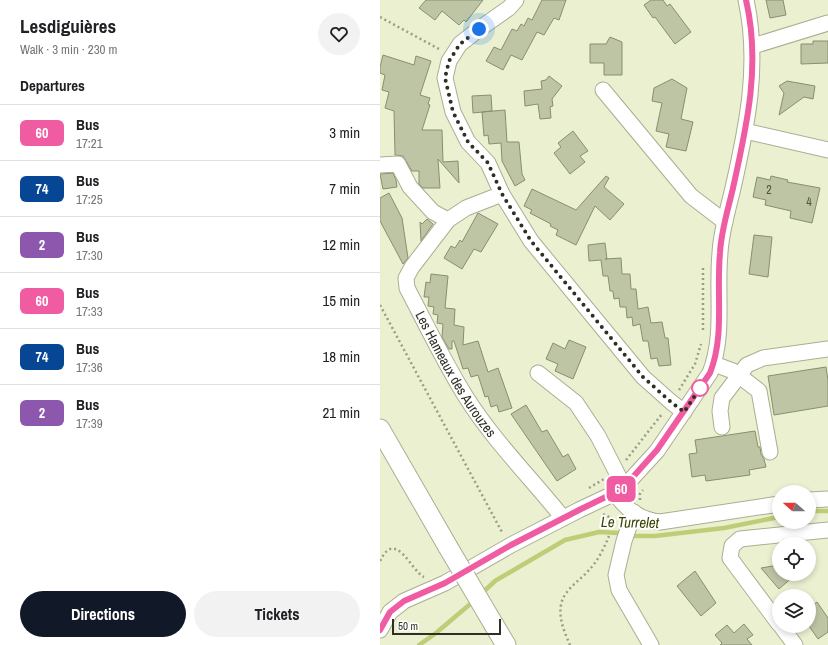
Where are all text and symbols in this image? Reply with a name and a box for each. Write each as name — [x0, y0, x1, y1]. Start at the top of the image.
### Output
text: Lesdiguières — [20, 13, 116, 39]
button: heart — [318, 13, 360, 55]
your location — [469, 19, 489, 39]
text: Walk · 3 min · 230 m — [20, 41, 117, 58]
text: Departures — [20, 75, 85, 96]
text: Bus — [76, 114, 99, 135]
text: 3 min — [329, 122, 360, 143]
text: 60 — [36, 124, 48, 142]
text: 17:21 — [76, 135, 103, 152]
text: Bus — [76, 170, 99, 191]
text: 7 min — [329, 178, 360, 199]
text: 74 — [36, 180, 48, 198]
house number: 2 — [766, 182, 772, 198]
text: 17:25 — [76, 191, 103, 208]
house number: 4 — [806, 194, 812, 210]
text: Bus — [76, 226, 99, 247]
text: 12 min — [322, 234, 360, 255]
text: 2 — [39, 236, 45, 254]
text: 17:30 — [76, 247, 103, 264]
text: Bus — [76, 282, 99, 303]
text: 15 min — [322, 290, 360, 311]
text: 60 — [36, 292, 48, 310]
text: 17:33 — [76, 303, 103, 320]
street label: Les Hameaux des Aurouzes — [411, 308, 500, 441]
text: Bus — [76, 338, 99, 359]
text: 18 min — [322, 346, 360, 367]
text: 74 — [36, 348, 48, 366]
text: 17:36 — [76, 359, 103, 376]
unlabelled marker — [691, 379, 709, 397]
text: Bus — [76, 394, 99, 415]
text: 21 min — [322, 402, 360, 423]
text: 2 — [39, 404, 45, 422]
text: 17:39 — [76, 415, 103, 432]
line badge: 60 — [603, 476, 639, 502]
text: 60 — [615, 480, 627, 498]
north arrow — [772, 485, 816, 529]
map controls — [772, 485, 816, 633]
water label: Le Turrelet — [601, 511, 660, 533]
button: locate — [772, 537, 816, 581]
button: layers — [772, 589, 816, 633]
button: Directions — [20, 591, 186, 637]
button: Tickets — [194, 591, 360, 637]
scale bar — [392, 617, 501, 636]
text: 50 m — [398, 619, 418, 633]

